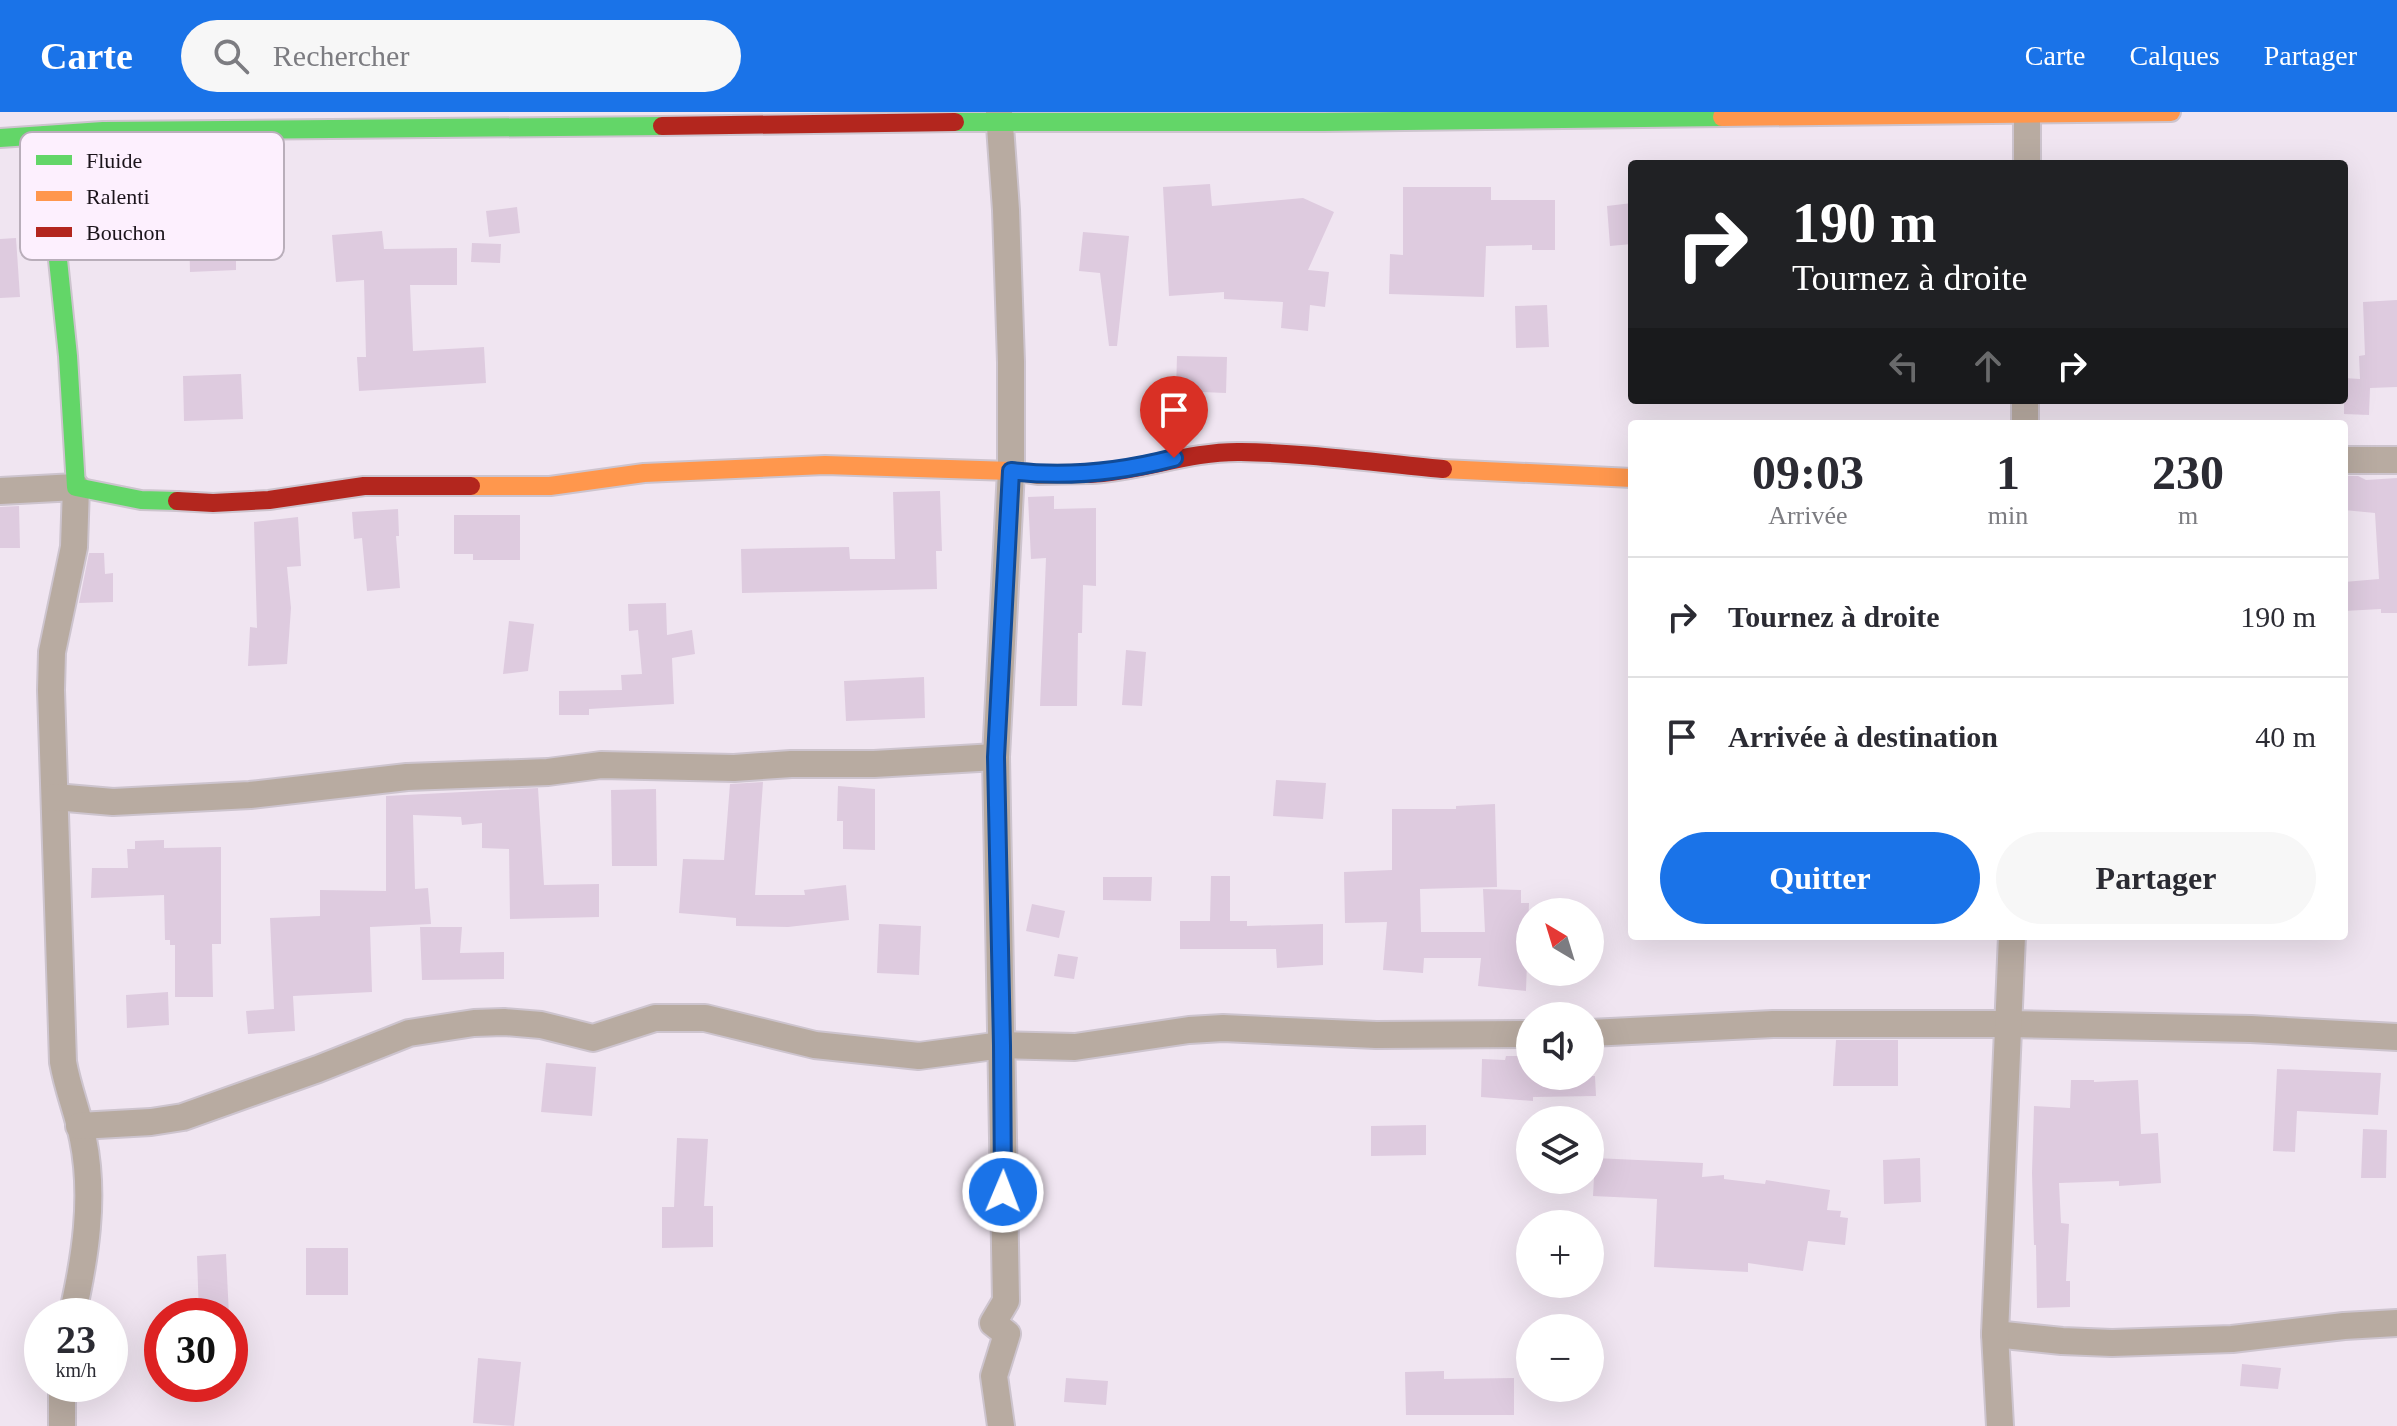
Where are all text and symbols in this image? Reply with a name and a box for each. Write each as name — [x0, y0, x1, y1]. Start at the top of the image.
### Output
search box — [181, 20, 741, 92]
icon: search — [209, 34, 253, 78]
text: Carte — [40, 35, 133, 77]
text: Rechercher — [273, 39, 409, 72]
text: Carte — [2025, 40, 2085, 71]
text: Calques — [2129, 40, 2220, 71]
text: Partager — [2264, 40, 2357, 71]
legend — [20, 132, 284, 260]
text: Fluide — [86, 148, 142, 173]
text: Ralenti — [86, 184, 150, 209]
icon: right — [1660, 192, 1764, 296]
text: 190 m — [1792, 192, 1937, 254]
text: Bouchon — [86, 220, 165, 245]
text: Tournez à droite — [1792, 258, 2027, 298]
icon: left — [1882, 344, 1926, 388]
icon: ahead — [1966, 344, 2010, 388]
icon: right — [2050, 344, 2094, 388]
pin — [1140, 376, 1208, 458]
icon: arrive — [1152, 388, 1196, 432]
text: 09:03 — [1752, 446, 1864, 499]
text: 1 — [1996, 446, 2020, 499]
text: 230 — [2152, 446, 2224, 499]
text: Arrivée — [1768, 501, 1848, 530]
text: min — [1988, 501, 2028, 530]
text: m — [2178, 501, 2198, 530]
icon: right — [1660, 595, 1704, 639]
text: Tournez à droite — [1728, 600, 1940, 633]
text: 190 m — [2240, 600, 2316, 633]
icon: arrive — [1660, 715, 1704, 759]
text: Arrivée à destination — [1728, 720, 1998, 753]
text: 40 m — [2255, 720, 2316, 753]
button: Quitter — [1660, 832, 1980, 924]
button: Partager — [1996, 832, 2316, 924]
north arrow — [1516, 898, 1604, 986]
map controls — [1516, 898, 1604, 1402]
button: sound — [1516, 1002, 1604, 1090]
button: layers — [1516, 1106, 1604, 1194]
position arrow — [961, 1150, 1045, 1234]
button: + — [1516, 1210, 1604, 1298]
speed limit sign: 30 — [144, 1298, 248, 1402]
button: − — [1516, 1314, 1604, 1402]
text: 23 — [56, 1317, 96, 1362]
text: km/h — [55, 1359, 97, 1381]

